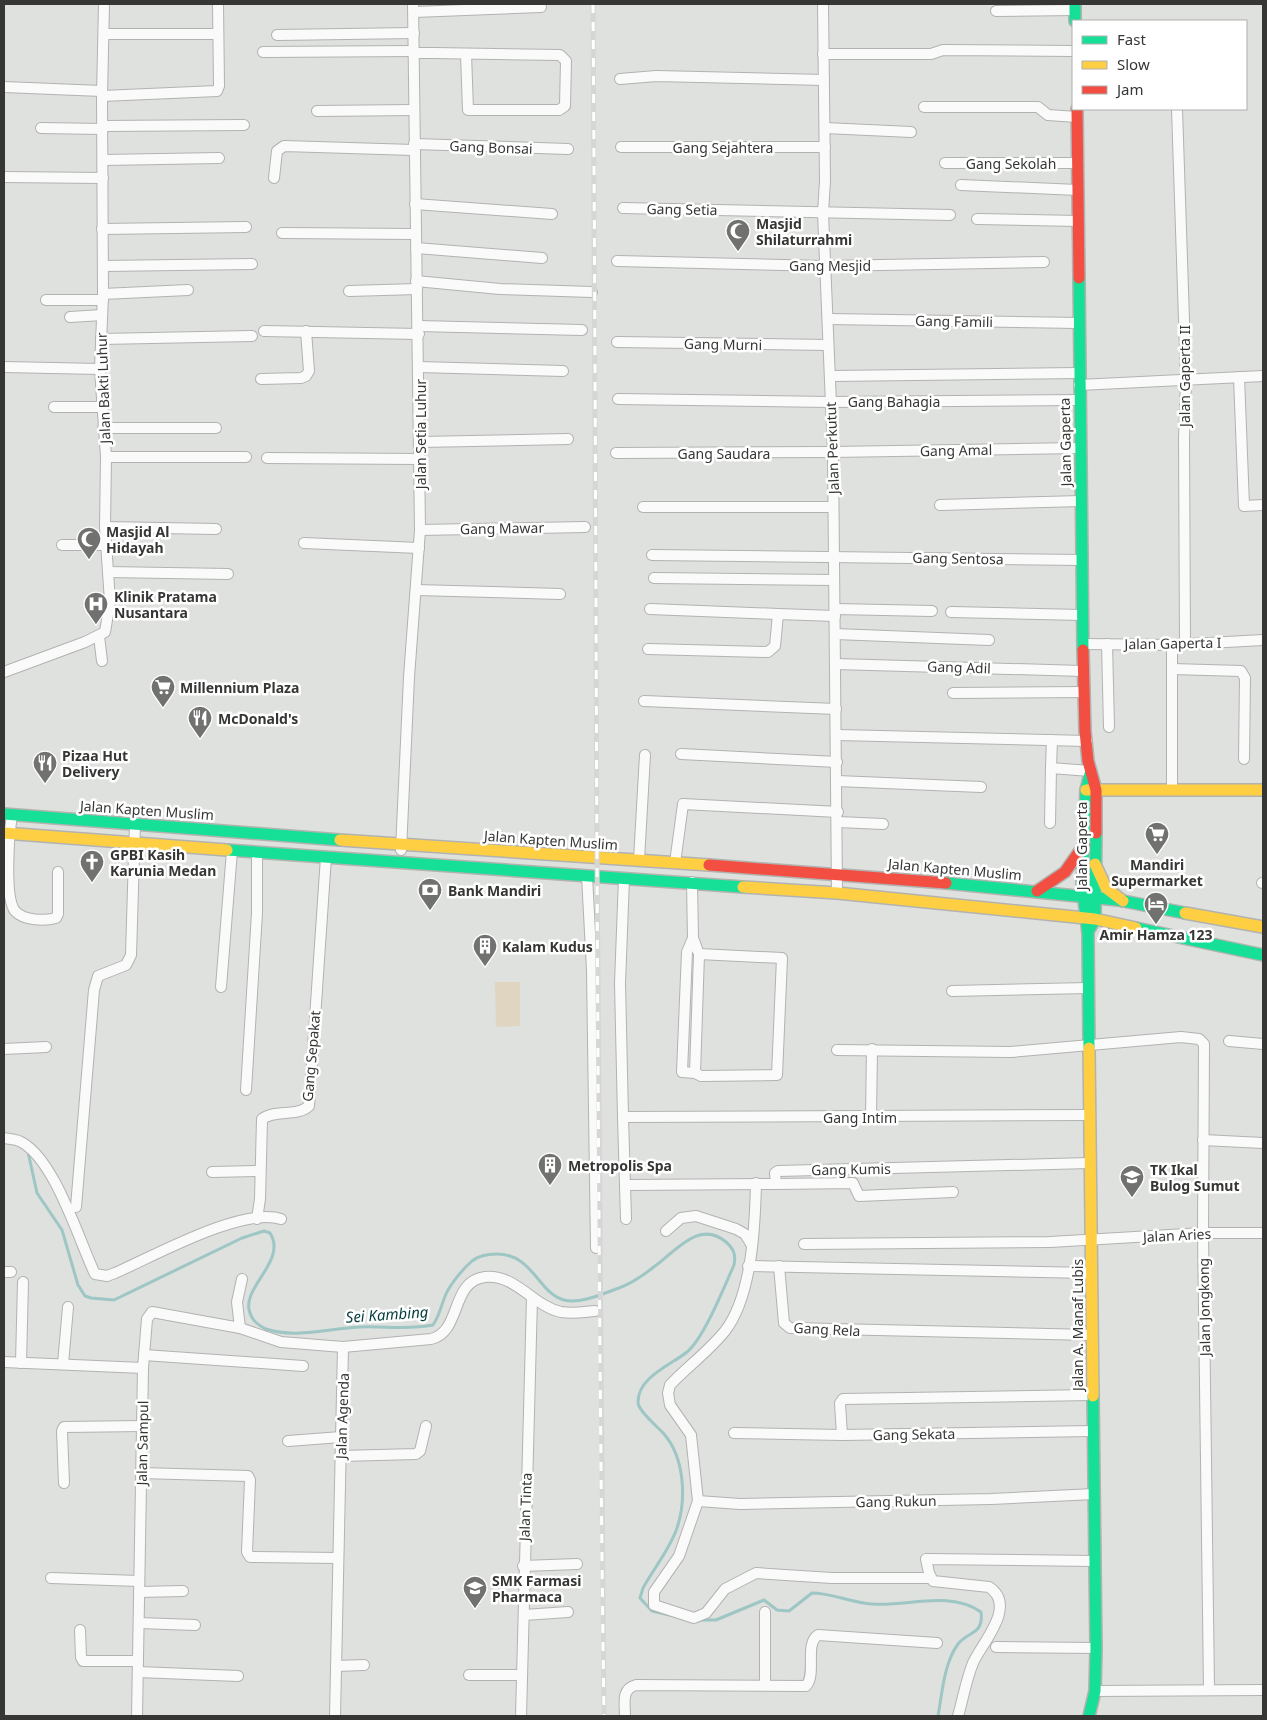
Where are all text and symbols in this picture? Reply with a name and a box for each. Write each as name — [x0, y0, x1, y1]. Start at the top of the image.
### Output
legend — [1072, 20, 1247, 110]
text: Fast — [1117, 29, 1146, 49]
text: Slow — [1117, 54, 1150, 74]
text: Jam — [1115, 79, 1144, 99]
street label: Gang Bonsai — [449, 136, 533, 158]
street label: Gang Sejahtera — [673, 138, 773, 157]
street label: Gang Sekolah — [966, 154, 1056, 173]
street label: Gang Setia — [646, 199, 718, 219]
place label: Masjid Shilaturrahmi — [756, 214, 852, 249]
mosque icon: Masjid Shilaturrahmi — [725, 218, 751, 252]
street label: Gang Mesjid — [789, 256, 871, 275]
street label: Gang Famili — [915, 311, 993, 331]
street label: Jalan Gaperta II — [1175, 325, 1194, 429]
street label: Jalan Bakti Luhur — [92, 332, 115, 446]
street label: Gang Murni — [684, 334, 762, 354]
street label: Jalan Setia Luhur — [411, 379, 430, 491]
street label: Gang Bahagia — [848, 392, 940, 411]
street label: Jalan Gaperta — [1055, 397, 1075, 489]
street label: Jalan Perkutut — [821, 401, 843, 497]
street label: Gang Amal — [920, 440, 992, 460]
street label: Gang Saudara — [678, 444, 770, 463]
street label: Gang Mawar — [460, 518, 544, 538]
place label: Masjid Al Hidayah — [106, 522, 169, 557]
mosque icon: Masjid Al Hidayah — [76, 526, 102, 560]
street label: Gang Sentosa — [912, 548, 1004, 568]
place label: Klinik Pratama Nusantara — [114, 587, 217, 622]
hospital icon: Klinik Pratama Nusantara — [83, 591, 109, 625]
street label: Jalan Gaperta I — [1122, 633, 1222, 653]
street label: Gang Adil — [927, 656, 991, 678]
supermarket icon: Millennium Plaza — [150, 674, 176, 708]
place label: Millennium Plaza — [180, 678, 299, 697]
restaurant icon: McDonald's — [187, 705, 213, 739]
place label: McDonald's — [218, 709, 298, 728]
place label: Pizaa Hut Delivery — [62, 746, 128, 781]
restaurant icon: Pizaa Hut Delivery — [32, 750, 58, 784]
street label: Jalan Kapten Muslim — [77, 796, 215, 824]
street label: Jalan Gaperta — [1072, 802, 1091, 892]
supermarket icon: Mandiri Supermarket — [1144, 821, 1170, 855]
street label: Jalan Kapten Muslim — [481, 826, 619, 854]
place label: GPBI Kasih Karunia Medan — [110, 845, 216, 880]
church icon: GPBI Kasih Karunia Medan — [79, 849, 105, 883]
street label: Jalan Kapten Muslim — [885, 854, 1023, 884]
place label: Mandiri Supermarket — [1111, 855, 1203, 890]
bank icon: Bank Mandiri — [417, 877, 443, 911]
place label: Bank Mandiri — [448, 881, 541, 900]
hotel icon: Amir Hamza 123 — [1143, 891, 1169, 925]
place label: Amir Hamza 123 — [1099, 925, 1213, 944]
building icon: Kalam Kudus — [472, 933, 498, 967]
place label: Kalam Kudus — [502, 937, 593, 956]
street label: Gang Sepakat — [298, 1010, 324, 1102]
street label: Gang Intim — [823, 1108, 897, 1127]
building icon: Metropolis Spa — [537, 1152, 563, 1186]
place label: Metropolis Spa — [568, 1156, 672, 1175]
street label: Gang Kumis — [811, 1159, 891, 1179]
place label: TK Ikal Bulog Sumut — [1150, 1160, 1239, 1195]
school or university icon: TK Ikal Bulog Sumut — [1119, 1164, 1145, 1198]
street label: Jalan Aries — [1140, 1224, 1212, 1246]
street label: Jalan Jongkong — [1194, 1258, 1214, 1358]
street label: Jalan A. Manaf Lubis — [1068, 1259, 1087, 1393]
water label: Sei Kambing — [345, 1301, 429, 1327]
street label: Gang Rela — [793, 1318, 861, 1340]
street label: Jalan Agenda — [331, 1373, 353, 1461]
street label: Jalan Sampul — [132, 1400, 152, 1488]
street label: Gang Sekata — [872, 1424, 956, 1444]
street label: Jalan Tinta — [514, 1472, 536, 1544]
street label: Gang Rukun — [855, 1491, 937, 1511]
place label: SMK Farmasi Pharmaca — [492, 1571, 581, 1606]
school or university icon: SMK Farmasi Pharmaca — [462, 1575, 488, 1609]

